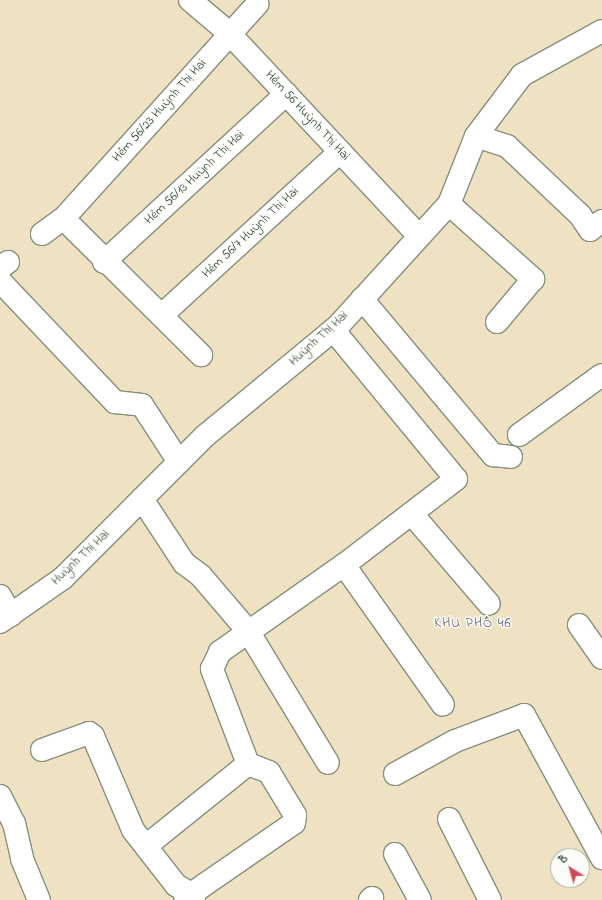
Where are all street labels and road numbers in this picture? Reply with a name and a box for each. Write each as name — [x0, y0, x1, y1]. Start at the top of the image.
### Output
street label: Hẻm 56/23 Huỳnh Thị Hai — [110, 56, 210, 166]
street label: Hẻm 56 Huỳnh Thị Hai — [261, 68, 353, 164]
street label: Hẻm 56/13 Huỳnh Thị Hai — [142, 128, 248, 228]
street label: Hẻm 56/7 Huỳnh Thị Hai — [199, 184, 303, 282]
street label: Huỳnh Thị Hai — [286, 308, 352, 370]
street label: Huỳnh Thị Hai — [49, 527, 113, 589]

